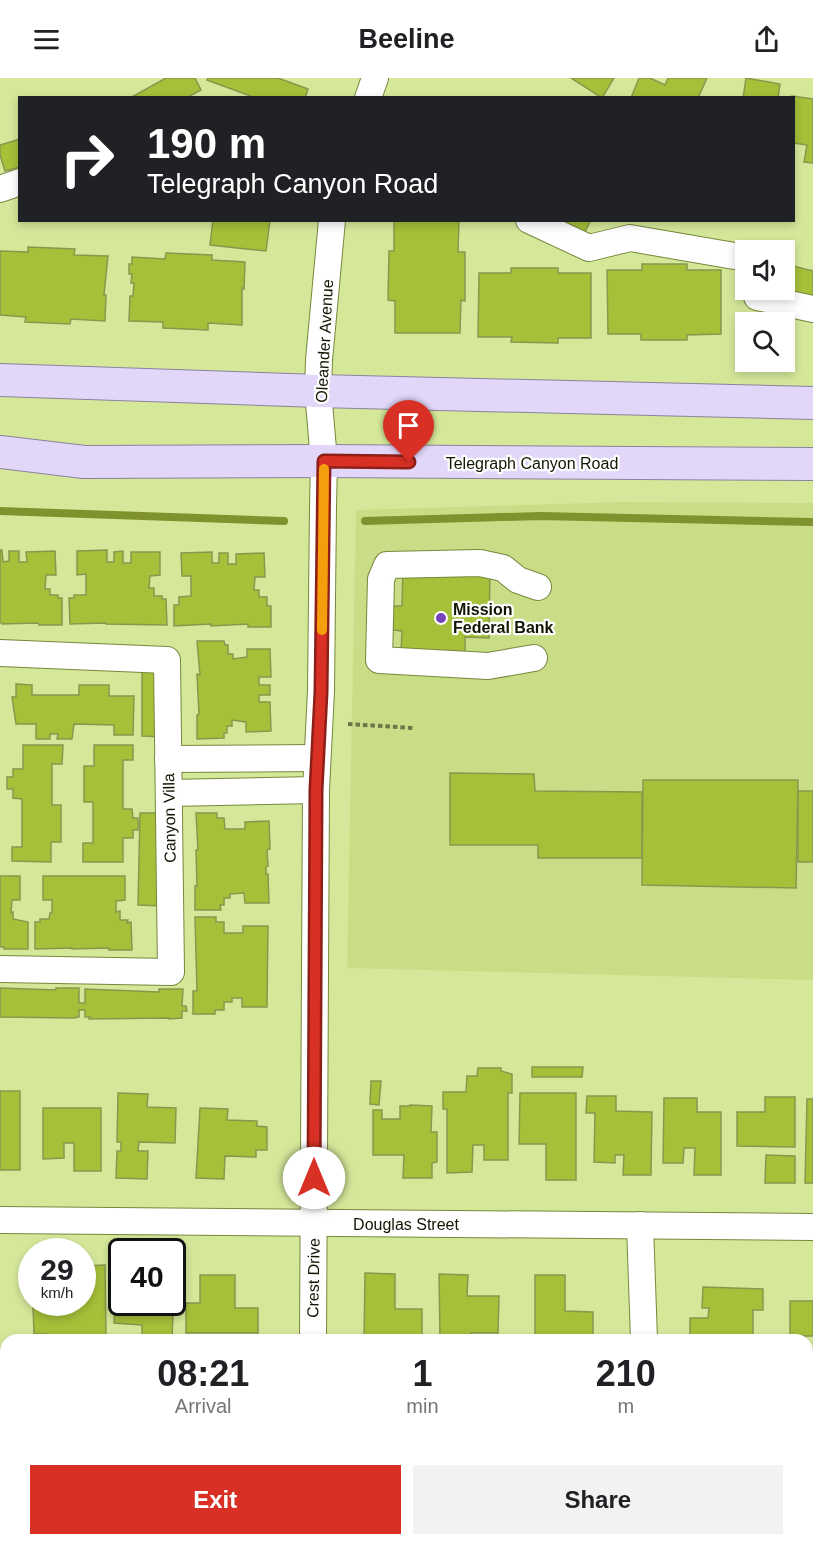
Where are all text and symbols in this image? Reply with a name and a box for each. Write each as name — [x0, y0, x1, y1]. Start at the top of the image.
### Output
icon: menu — [30, 23, 63, 56]
icon: share — [750, 23, 783, 56]
text: Beeline — [358, 24, 455, 54]
icon: right — [48, 120, 126, 198]
text: 190 m — [147, 120, 266, 167]
text: Telegraph Canyon Road — [147, 169, 438, 199]
map controls — [735, 240, 795, 372]
button: sound — [735, 240, 795, 300]
street label: Oleander Avenue — [313, 279, 336, 403]
button: search — [735, 312, 795, 372]
pin — [383, 400, 434, 462]
icon: arrive — [392, 409, 425, 442]
street label: Telegraph Canyon Road — [446, 455, 618, 472]
place label: Mission Federal Bank — [453, 601, 554, 636]
marker: Mission Federal Bank — [434, 611, 448, 625]
street label: Canyon Villa — [160, 773, 179, 863]
position arrow — [282, 1146, 346, 1210]
street label: Douglas Street — [353, 1216, 459, 1233]
speed limit sign: 40 — [108, 1238, 186, 1316]
street label: Crest Drive — [304, 1238, 323, 1318]
text: 29 — [40, 1253, 74, 1286]
text: km/h — [41, 1284, 73, 1301]
text: 08:21 — [157, 1353, 249, 1394]
text: 1 — [412, 1353, 432, 1394]
text: 210 — [596, 1353, 656, 1394]
text: Arrival — [175, 1395, 232, 1417]
text: min — [406, 1395, 439, 1417]
text: m — [617, 1395, 634, 1417]
button: Exit — [30, 1465, 401, 1534]
button: Share — [413, 1465, 783, 1534]

